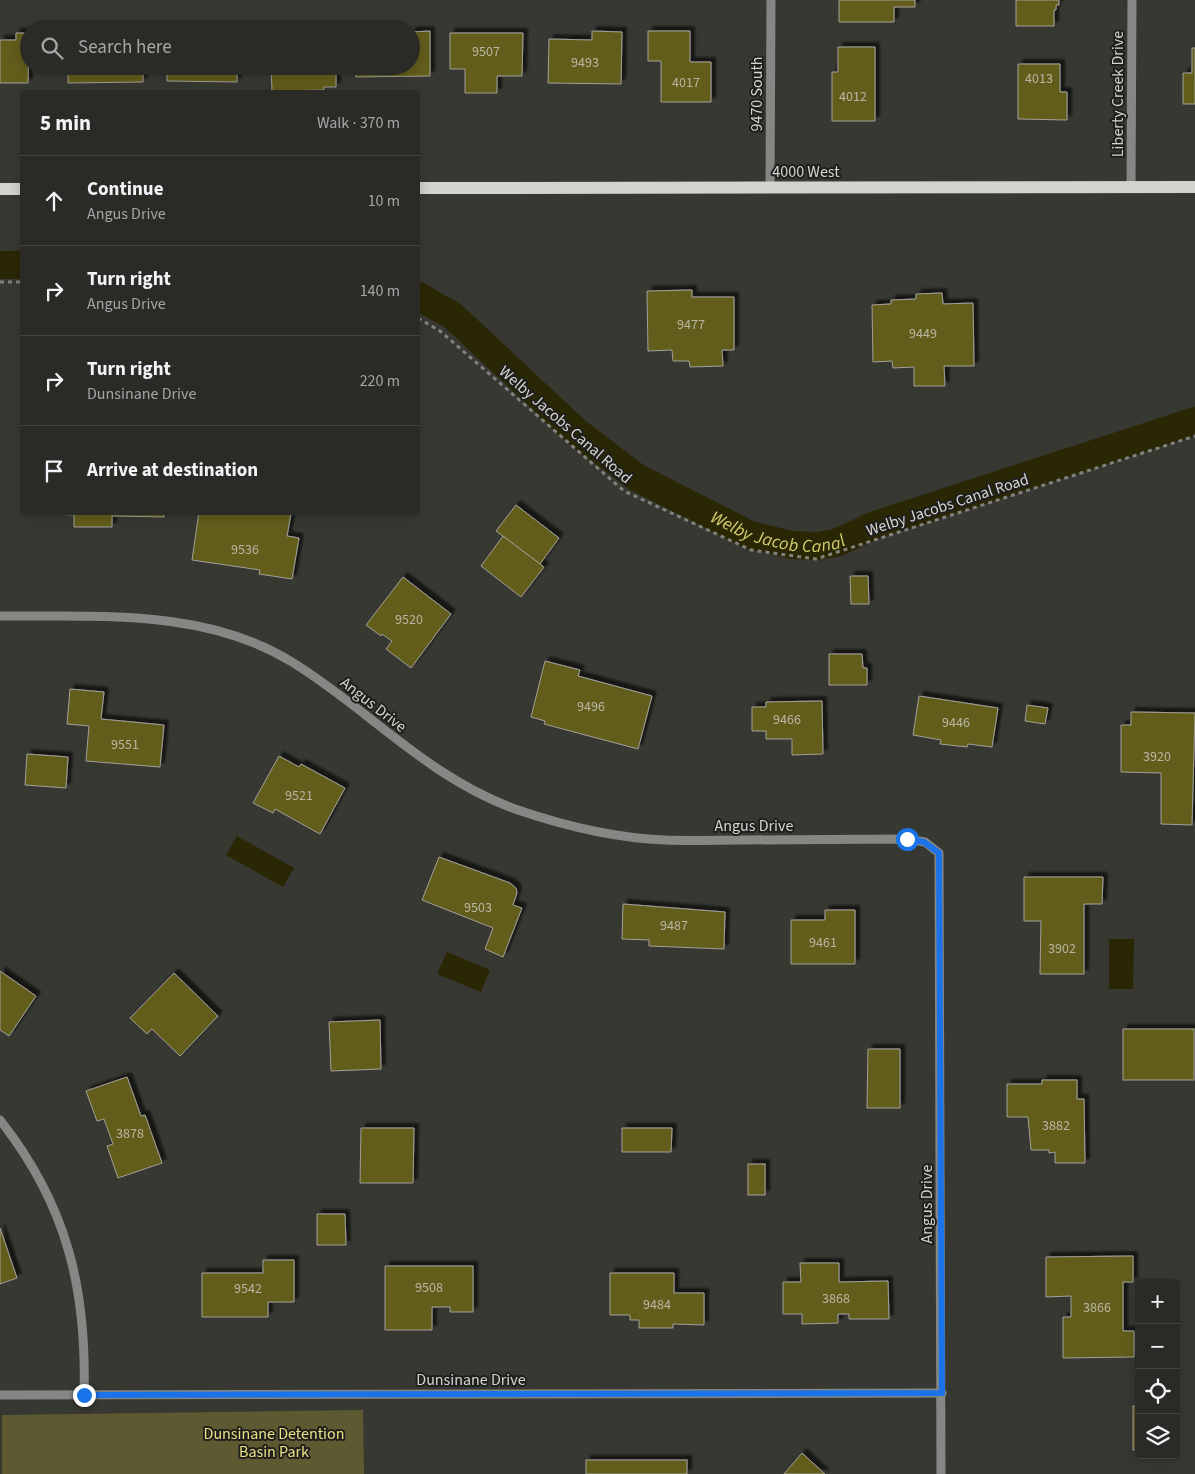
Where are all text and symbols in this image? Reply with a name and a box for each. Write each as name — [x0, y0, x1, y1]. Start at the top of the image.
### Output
search box — [20, 20, 420, 75]
street label: Liberty Creek Drive — [1107, 31, 1129, 157]
icon: search — [38, 34, 66, 62]
text: Search here — [78, 34, 172, 61]
house number: 9507 — [472, 42, 500, 62]
house number: 9493 — [571, 53, 599, 73]
street label: 9470 South — [746, 56, 768, 132]
house number: 4013 — [1025, 69, 1053, 89]
house number: 4017 — [672, 73, 700, 93]
house number: 4012 — [839, 87, 867, 107]
text: 5 min — [40, 108, 91, 138]
text: Walk · 370 m — [317, 112, 400, 134]
street label: 4000 West — [772, 161, 840, 183]
text: Continue — [87, 176, 164, 203]
icon: ahead — [40, 187, 68, 215]
text: 10 m — [368, 190, 400, 212]
text: Angus Drive — [87, 203, 166, 225]
text: Turn right — [87, 266, 171, 293]
icon: right — [40, 277, 68, 305]
text: 140 m — [360, 280, 400, 302]
text: Angus Drive — [87, 293, 166, 315]
house number: 9477 — [677, 315, 705, 335]
house number: 9449 — [909, 324, 937, 344]
text: Turn right — [87, 356, 171, 383]
street label: Welby Jacobs Canal Road — [494, 361, 637, 489]
icon: right — [40, 367, 68, 395]
text: 220 m — [360, 370, 400, 392]
text: Dunsinane Drive — [87, 383, 196, 405]
icon: arrive — [40, 457, 68, 485]
text: Arrive at destination — [87, 457, 258, 484]
street label: Welby Jacobs Canal Road — [863, 468, 1031, 542]
water label: Welby Jacob Canal — [706, 505, 850, 559]
house number: 9536 — [231, 540, 259, 560]
house number: 9520 — [395, 610, 423, 630]
street label: Angus Drive — [336, 672, 411, 738]
house number: 9496 — [577, 697, 605, 717]
house number: 9466 — [773, 710, 801, 730]
house number: 9446 — [942, 713, 970, 733]
house number: 9551 — [111, 735, 139, 755]
house number: 3920 — [1143, 747, 1171, 767]
house number: 9521 — [285, 786, 313, 806]
street label: Angus Drive — [715, 815, 793, 837]
route start — [896, 828, 919, 851]
house number: 9503 — [464, 898, 492, 918]
house number: 9487 — [660, 916, 688, 936]
house number: 9461 — [809, 933, 837, 953]
house number: 3902 — [1048, 939, 1076, 959]
house number: 3882 — [1042, 1116, 1070, 1136]
house number: 3878 — [116, 1124, 144, 1144]
street label: Angus Drive — [916, 1165, 938, 1243]
house number: 9508 — [415, 1278, 443, 1298]
house number: 9542 — [234, 1279, 262, 1299]
map controls — [1135, 1279, 1180, 1459]
button: + — [1135, 1279, 1180, 1324]
house number: 3868 — [822, 1289, 850, 1309]
house number: 9484 — [643, 1295, 671, 1315]
house number: 3866 — [1083, 1298, 1111, 1318]
button: − — [1135, 1324, 1180, 1369]
street label: Dunsinane Drive — [416, 1369, 526, 1391]
button: locate — [1135, 1369, 1180, 1414]
route end — [73, 1384, 96, 1407]
button: layers — [1135, 1414, 1180, 1459]
park label: Dunsinane Detention Basin Park — [204, 1423, 344, 1463]

